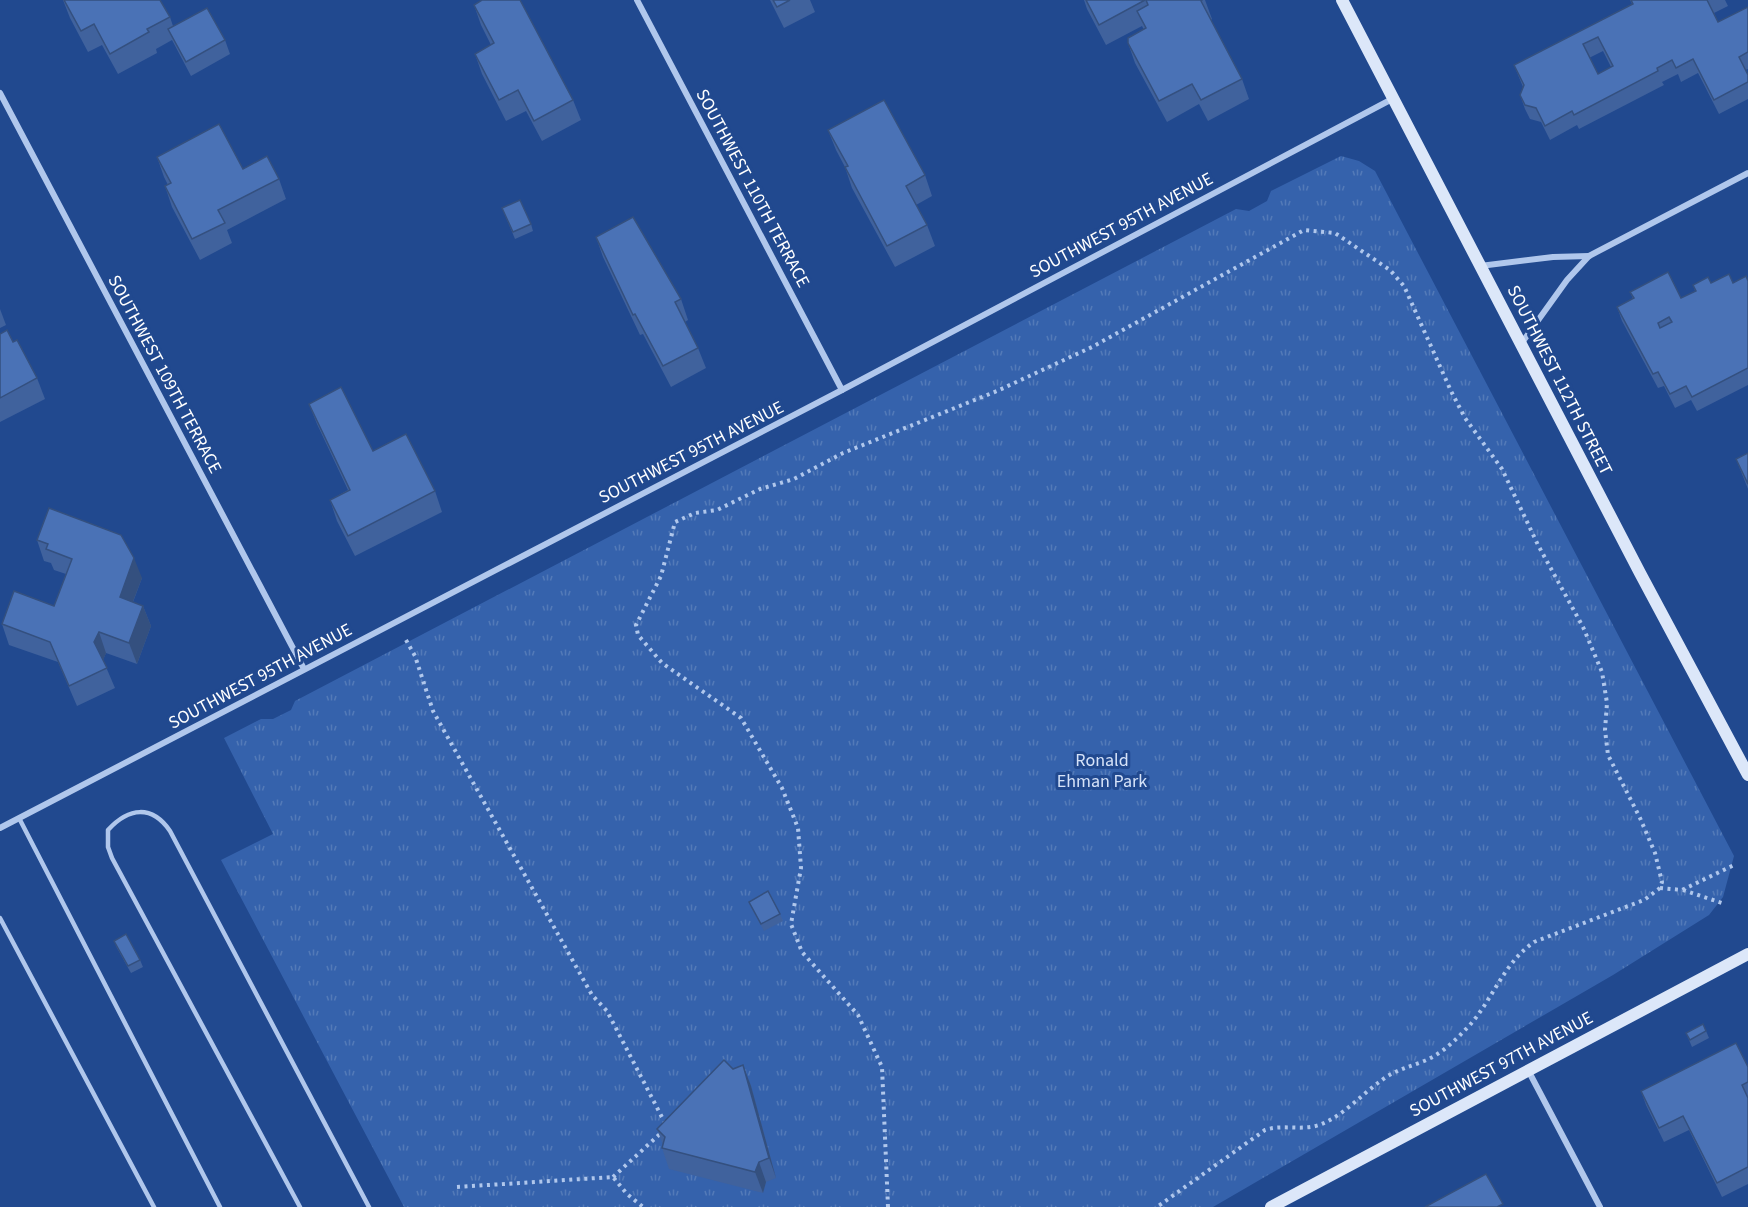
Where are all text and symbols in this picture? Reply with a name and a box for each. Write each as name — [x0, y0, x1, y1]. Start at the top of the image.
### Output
street label: SOUTHWEST 110TH TERRACE — [690, 85, 816, 292]
street label: SOUTHWEST 95TH AVENUE — [1025, 166, 1217, 285]
street label: SOUTHWEST 109TH TERRACE — [102, 271, 228, 478]
street label: SOUTHWEST 112TH STREET — [1501, 281, 1619, 480]
street label: SOUTHWEST 95TH AVENUE — [594, 395, 788, 510]
street label: SOUTHWEST 95TH AVENUE — [164, 617, 356, 736]
park label: Ronald Ehman Park — [1057, 748, 1147, 794]
street label: SOUTHWEST 97TH AVENUE — [1405, 1005, 1597, 1124]

